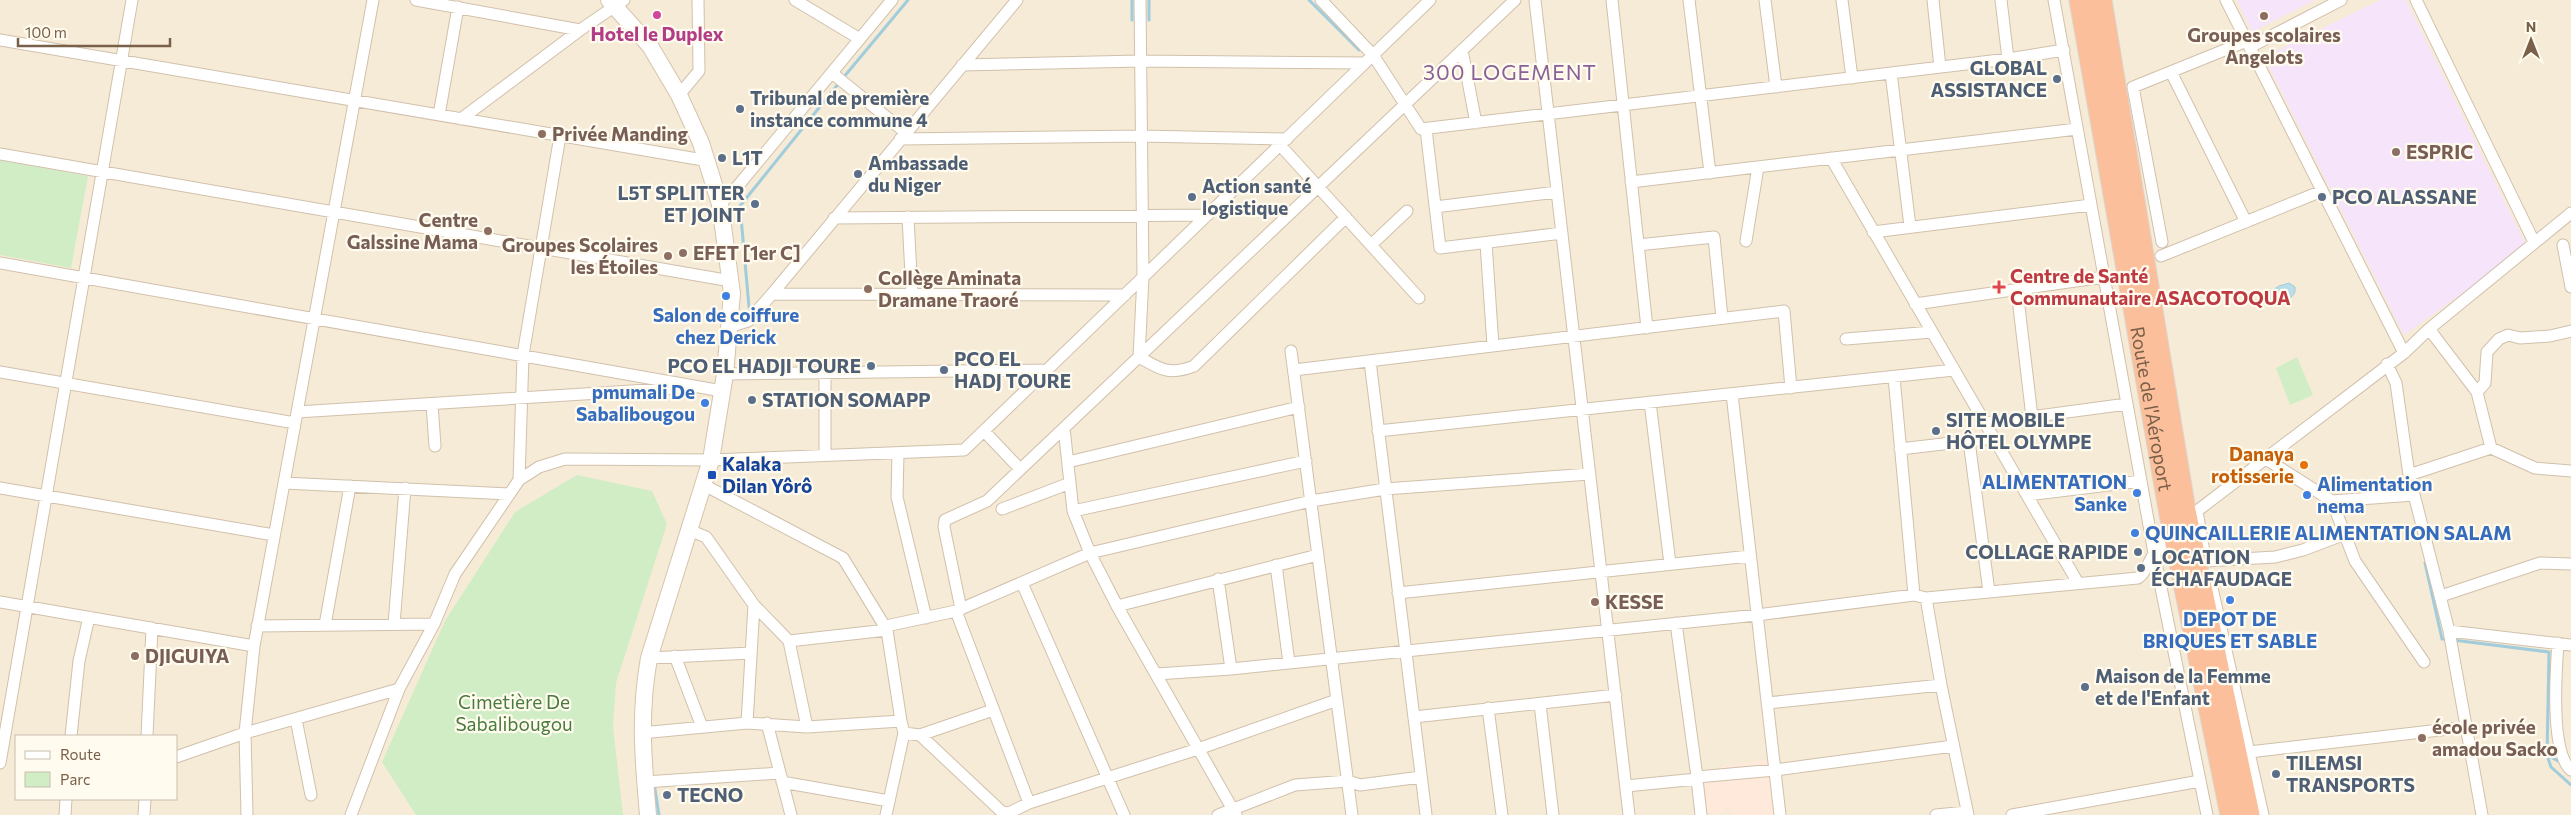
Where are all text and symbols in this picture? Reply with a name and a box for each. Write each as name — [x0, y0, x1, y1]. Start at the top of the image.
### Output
marker: Hotel le Duplex — [651, 9, 663, 21]
marker: Groupes scolaires Angelots — [2258, 10, 2270, 22]
scale bar — [18, 15, 170, 47]
north arrow — [2506, 15, 2556, 65]
text: N — [2526, 18, 2536, 35]
place label: Hotel le Duplex — [590, 22, 724, 45]
text: 100 m — [25, 23, 67, 41]
place label: Groupes scolaires Angelots — [2187, 23, 2341, 68]
place label: GLOBAL ASSISTANCE — [1931, 56, 2047, 101]
district label: 300 LOGEMENT — [1423, 59, 1597, 84]
marker: GLOBAL ASSISTANCE — [2051, 73, 2063, 85]
place label: Tribunal de première instance commune 4 — [750, 86, 929, 131]
marker: Tribunal de première instance commune 4 — [734, 103, 746, 115]
place label: Privée Manding — [552, 122, 689, 145]
marker: Privée Manding — [536, 128, 548, 140]
place label: ESPRIC — [2406, 140, 2473, 163]
place label: L1T — [732, 146, 763, 169]
marker: ESPRIC — [2390, 146, 2402, 158]
place label: Ambassade du Niger — [868, 151, 968, 196]
marker: L1T — [716, 152, 728, 164]
marker: Ambassade du Niger — [852, 168, 864, 180]
place label: Action santé logistique — [1202, 174, 1311, 219]
place label: L5T SPLITTER ET JOINT — [618, 181, 745, 226]
place label: PCO ALASSANE — [2332, 185, 2477, 208]
marker: Action santé logistique — [1186, 191, 1198, 203]
marker: PCO ALASSANE — [2316, 191, 2328, 203]
marker: L5T SPLITTER ET JOINT — [749, 198, 761, 210]
place label: Centre Galssine Mama — [347, 208, 478, 253]
marker: Centre Galssine Mama — [482, 225, 494, 237]
place label: Groupes Scolaires les Étoiles — [502, 233, 658, 278]
place label: EFET [1er C] — [693, 241, 801, 264]
marker: EFET [1er C] — [677, 247, 689, 259]
marker: Groupes Scolaires les Étoiles — [662, 250, 674, 262]
place label: Centre de Santé Communautaire ASACOTOQUA — [2010, 264, 2291, 309]
place label: Collège Aminata Dramane Traoré — [878, 266, 1021, 311]
marker: Centre de Santé Communautaire ASACOTOQUA — [1992, 280, 2006, 294]
marker: Collège Aminata Dramane Traoré — [862, 283, 874, 295]
marker: Salon de coiffure chez Derick — [720, 290, 732, 302]
place label: Salon de coiffure chez Derick — [653, 303, 799, 348]
street label: Route de l'Aéroport — [2126, 324, 2178, 493]
place label: PCO EL HADJ TOURE — [954, 347, 1071, 392]
place label: PCO EL HADJI TOURE — [667, 354, 861, 377]
marker: PCO EL HADJI TOURE — [865, 360, 877, 372]
marker: PCO EL HADJ TOURE — [938, 364, 950, 376]
place label: pmumali De Sabalibougou — [576, 380, 695, 425]
place label: STATION SOMAPP — [762, 388, 931, 411]
marker: STATION SOMAPP — [746, 394, 758, 406]
marker: pmumali De Sabalibougou — [699, 397, 711, 409]
place label: SITE MOBILE HÔTEL OLYMPE — [1946, 408, 2092, 453]
marker: SITE MOBILE HÔTEL OLYMPE — [1930, 425, 1942, 437]
place label: Danaya rotisserie — [2211, 442, 2294, 487]
place label: Kalaka Dilan Yôrô — [722, 452, 812, 497]
marker: Danaya rotisserie — [2298, 459, 2310, 471]
marker: Kalaka Dilan Yôrô — [706, 469, 718, 481]
place label: ALIMENTATION Sanke — [1982, 470, 2127, 515]
place label: Alimentation nema — [2317, 472, 2432, 517]
marker: ALIMENTATION Sanke — [2131, 487, 2143, 499]
marker: Alimentation nema — [2301, 489, 2313, 501]
place label: QUINCAILLERIE ALIMENTATION SALAM — [2145, 521, 2512, 544]
marker: QUINCAILLERIE ALIMENTATION SALAM — [2129, 527, 2141, 539]
place label: COLLAGE RAPIDE — [1965, 540, 2128, 563]
place label: LOCATION ÉCHAFAUDAGE — [2151, 545, 2292, 590]
marker: COLLAGE RAPIDE — [2132, 546, 2144, 558]
marker: LOCATION ÉCHAFAUDAGE — [2135, 562, 2147, 574]
place label: KESSE — [1605, 590, 1664, 613]
marker: DEPOT DE BRIQUES ET SABLE — [2224, 594, 2236, 606]
marker: KESSE — [1589, 596, 1601, 608]
place label: DEPOT DE BRIQUES ET SABLE — [2143, 607, 2317, 652]
place label: DJIGUIYA — [145, 644, 230, 667]
marker: DJIGUIYA — [129, 650, 141, 662]
place label: Maison de la Femme et de l'Enfant — [2095, 664, 2271, 709]
marker: Maison de la Femme et de l'Enfant — [2079, 681, 2091, 693]
park label: Cimetière De Sabalibougou — [455, 690, 573, 735]
place label: école privée amadou Sacko — [2432, 715, 2558, 760]
marker: école privée amadou Sacko — [2416, 732, 2428, 744]
legend — [15, 735, 178, 800]
text: Route — [60, 745, 101, 763]
place label: TILEMSI TRANSPORTS — [2286, 751, 2415, 796]
marker: TILEMSI TRANSPORTS — [2270, 768, 2282, 780]
text: Parc — [60, 770, 90, 788]
place label: TECNO — [677, 783, 743, 806]
marker: TECNO — [661, 789, 673, 801]

